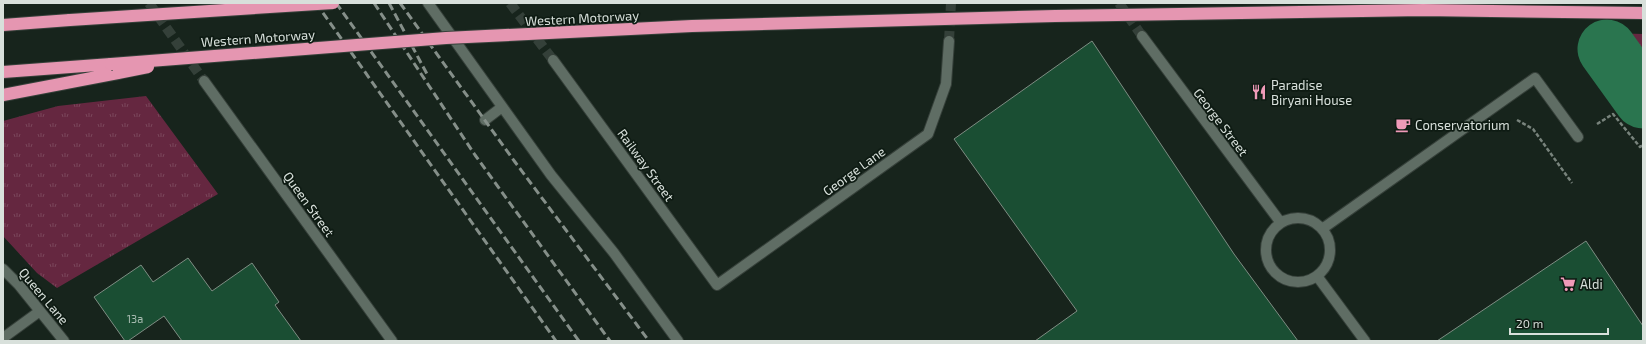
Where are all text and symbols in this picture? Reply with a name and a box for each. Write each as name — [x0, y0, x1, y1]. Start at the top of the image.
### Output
street label: Western Motorway — [525, 7, 640, 29]
street label: Western Motorway — [200, 26, 316, 50]
place label: Paradise Biryani House — [1271, 77, 1352, 108]
restaurant icon: Paradise Biryani House — [1250, 83, 1268, 101]
street label: George Street — [1190, 85, 1252, 159]
cafe icon: Conservatorium — [1394, 116, 1412, 134]
place label: Conservatorium — [1415, 117, 1510, 133]
street label: Railway Street — [614, 126, 678, 204]
street label: George Lane — [820, 143, 888, 199]
street label: Queen Street — [280, 168, 338, 240]
street label: Queen Lane — [16, 264, 72, 328]
supermarket icon: Aldi — [1559, 275, 1577, 293]
place label: Aldi — [1580, 276, 1603, 292]
scale bar — [1510, 310, 1608, 336]
house number: 13a — [127, 312, 143, 325]
text: 20 m — [1516, 316, 1543, 330]

